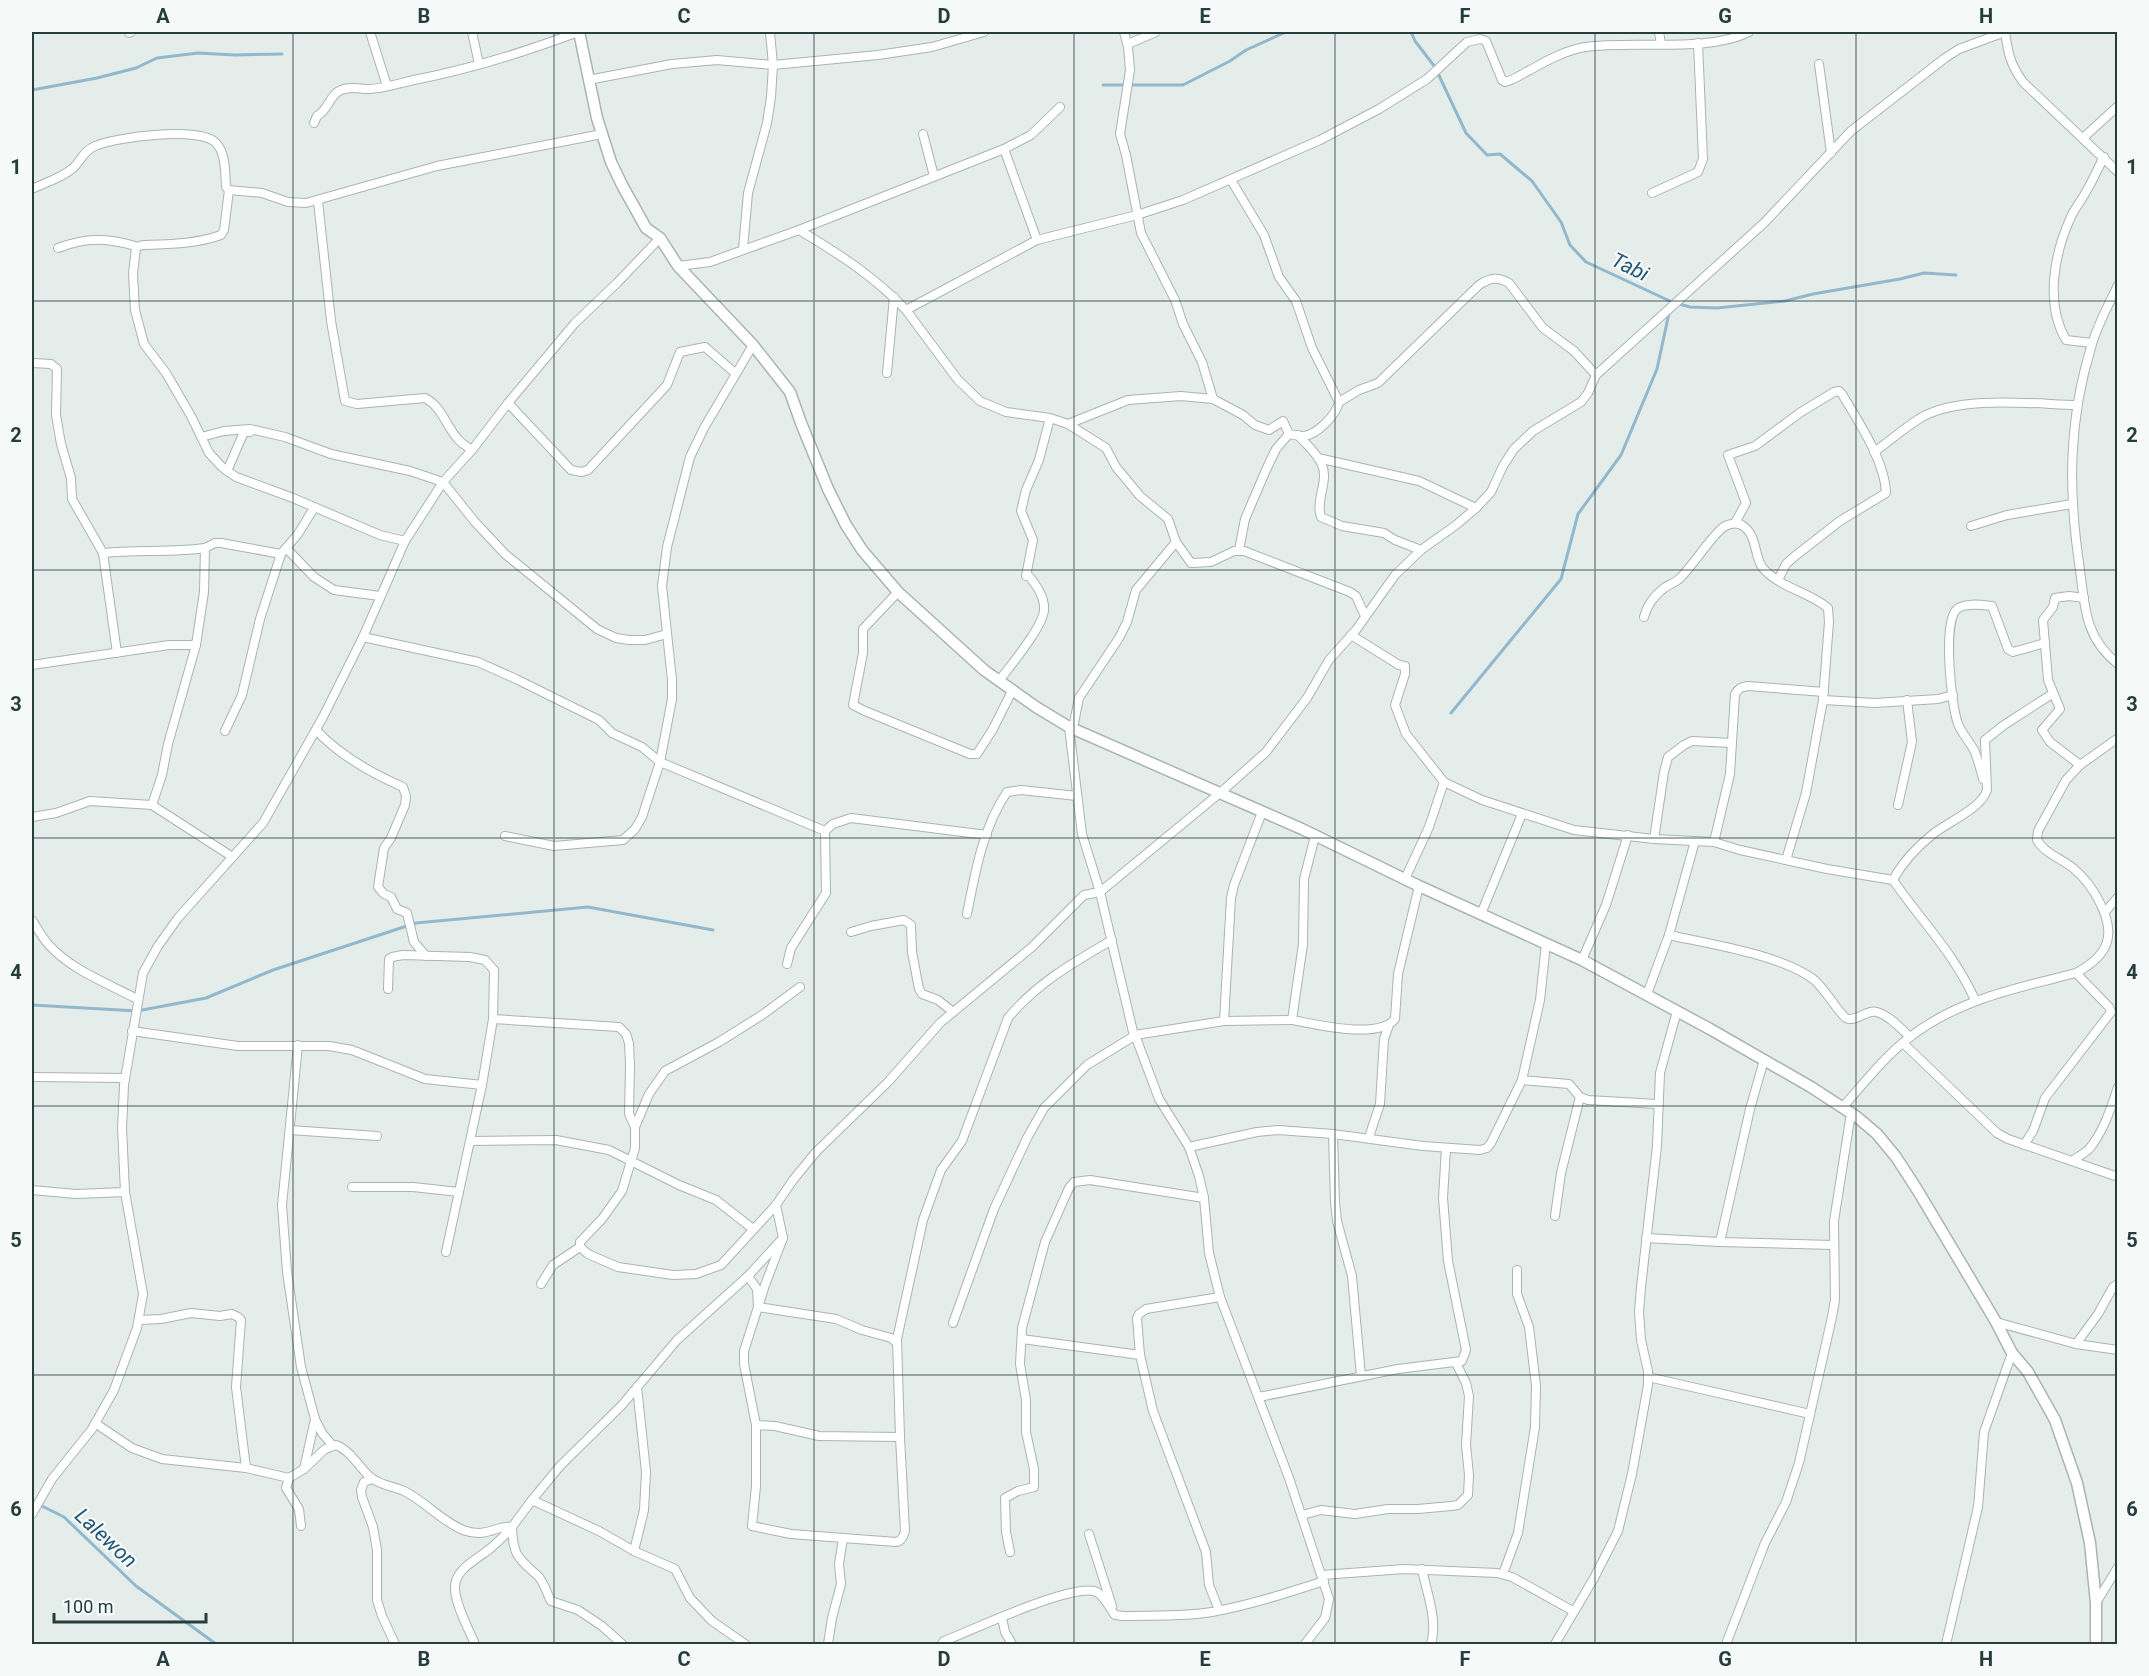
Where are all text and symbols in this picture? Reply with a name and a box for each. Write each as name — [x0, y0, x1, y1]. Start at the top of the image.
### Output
text: A — [156, 4, 170, 28]
text: B — [418, 4, 430, 28]
text: C — [677, 4, 691, 28]
text: D — [938, 4, 951, 28]
text: E — [1199, 4, 1211, 28]
text: F — [1460, 4, 1471, 28]
text: G — [1718, 4, 1732, 28]
text: H — [1979, 4, 1993, 28]
text: 1 — [10, 155, 22, 179]
text: 1 — [2126, 155, 2138, 179]
water label: Tabi — [1607, 248, 1653, 286]
text: 2 — [10, 423, 22, 447]
text: 2 — [2126, 423, 2138, 447]
text: 3 — [10, 692, 22, 716]
text: 3 — [2126, 692, 2138, 716]
text: 4 — [10, 960, 22, 984]
text: 4 — [2126, 960, 2138, 984]
text: 5 — [10, 1228, 22, 1252]
text: 5 — [2126, 1228, 2138, 1252]
text: 6 — [10, 1497, 22, 1521]
text: 6 — [2126, 1497, 2138, 1521]
water label: Lalewon — [70, 1503, 142, 1573]
scale bar — [54, 1586, 206, 1624]
text: 100 m — [63, 1596, 114, 1617]
text: A — [156, 1647, 170, 1671]
text: B — [418, 1647, 430, 1671]
text: C — [677, 1647, 691, 1671]
text: D — [938, 1647, 951, 1671]
text: E — [1199, 1647, 1211, 1671]
text: F — [1460, 1647, 1471, 1671]
text: G — [1718, 1647, 1732, 1671]
text: H — [1979, 1647, 1993, 1671]

